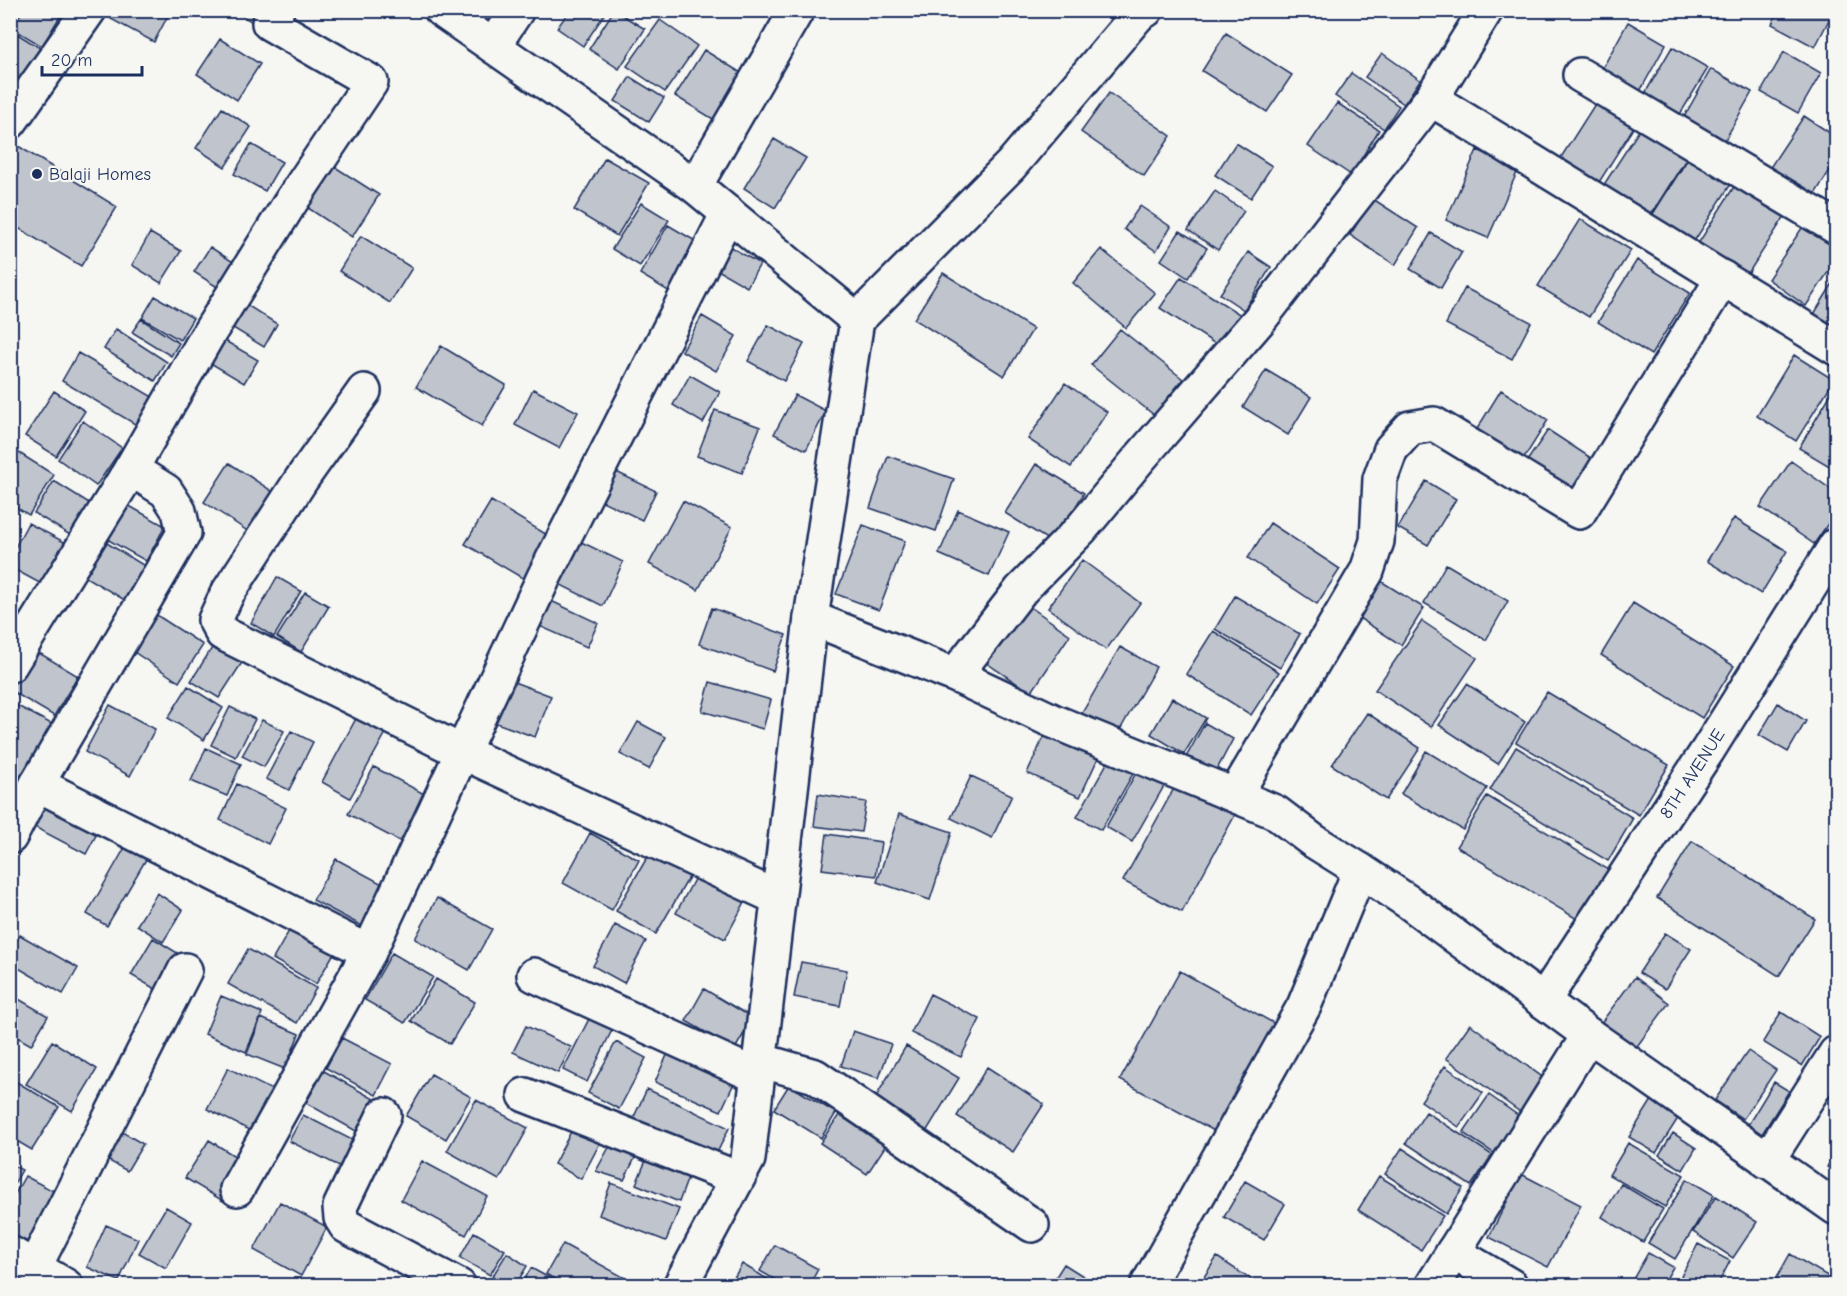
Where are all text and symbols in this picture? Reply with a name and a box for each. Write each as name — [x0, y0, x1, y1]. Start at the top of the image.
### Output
scale bar — [42, 39, 142, 77]
text: 20 m — [51, 50, 92, 71]
place label: Balaji Homes — [49, 164, 151, 185]
marker: Balaji Homes — [30, 167, 44, 181]
street label: 8TH AVENUE — [1656, 725, 1730, 823]

